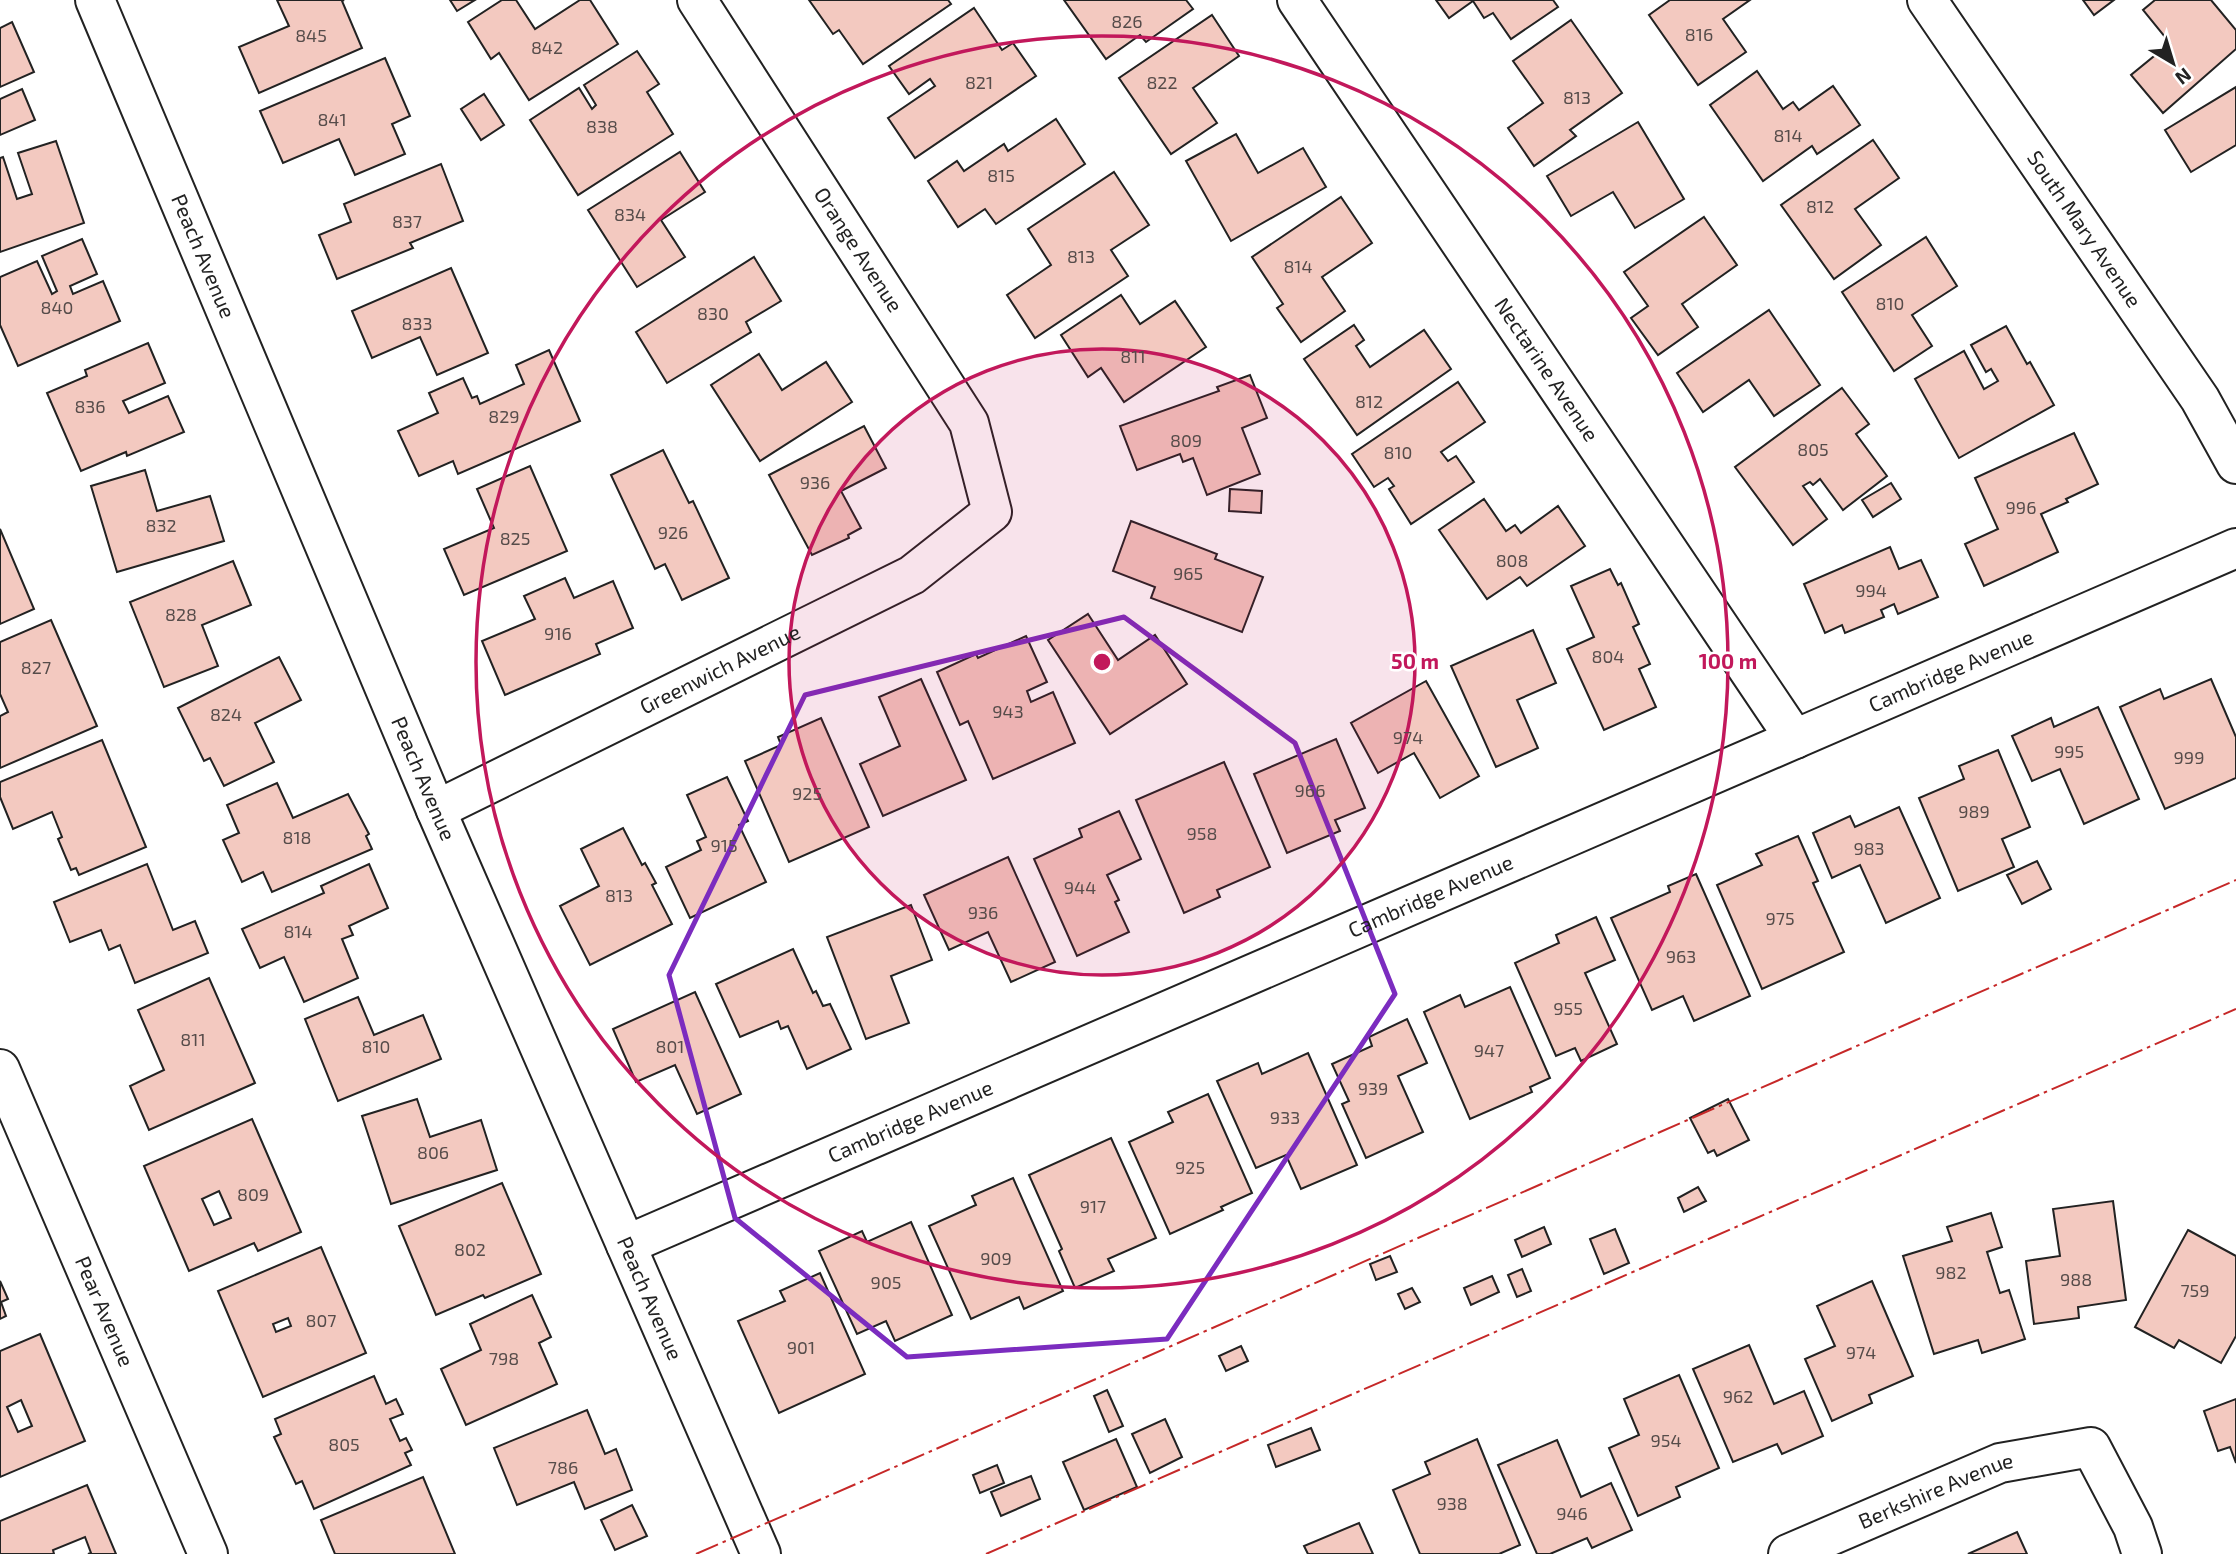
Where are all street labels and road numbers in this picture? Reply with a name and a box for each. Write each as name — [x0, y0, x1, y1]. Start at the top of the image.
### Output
street label: South Mary Avenue — [2023, 145, 2148, 312]
street label: Orange Avenue — [810, 182, 909, 316]
street label: Peach Avenue — [167, 190, 241, 321]
street label: Nectarine Avenue — [1490, 293, 1605, 446]
street label: Greenwich Avenue — [635, 618, 804, 718]
street label: Cambridge Avenue — [1864, 623, 2037, 717]
street label: Peach Avenue — [387, 712, 462, 844]
street label: Cambridge Avenue — [1344, 849, 1516, 942]
street label: Cambridge Avenue — [824, 1074, 996, 1167]
street label: Peach Avenue — [613, 1232, 689, 1364]
street label: Pear Avenue — [71, 1252, 140, 1370]
street label: Berkshire Avenue — [1854, 1447, 2015, 1533]

